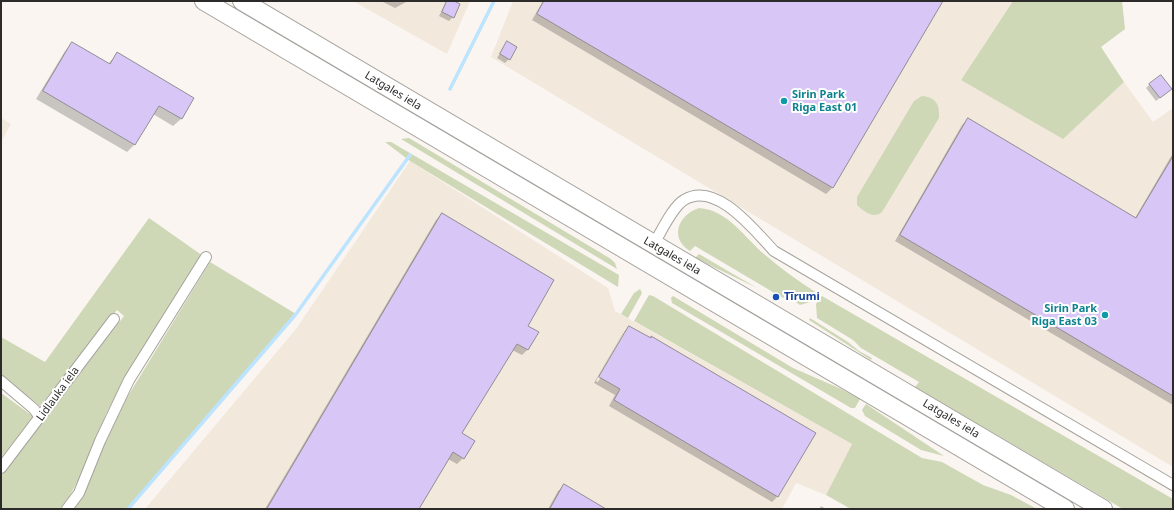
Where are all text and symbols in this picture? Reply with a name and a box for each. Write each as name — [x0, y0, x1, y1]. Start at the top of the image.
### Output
street label: Latgales iela — [362, 69, 424, 113]
place label: Sirin Park Riga East 01 — [792, 88, 857, 114]
marker: Sirin Park Riga East 01 — [779, 96, 789, 106]
street label: Latgales iela — [641, 234, 703, 278]
place label: Tīrumi — [784, 290, 820, 304]
marker: Tīrumi — [771, 292, 781, 302]
place label: Sirin Park Riga East 03 — [1032, 302, 1097, 328]
marker: Sirin Park Riga East 03 — [1100, 310, 1110, 320]
street label: Lidlauka iela — [34, 364, 82, 424]
street label: Latgales iela — [920, 397, 982, 441]

